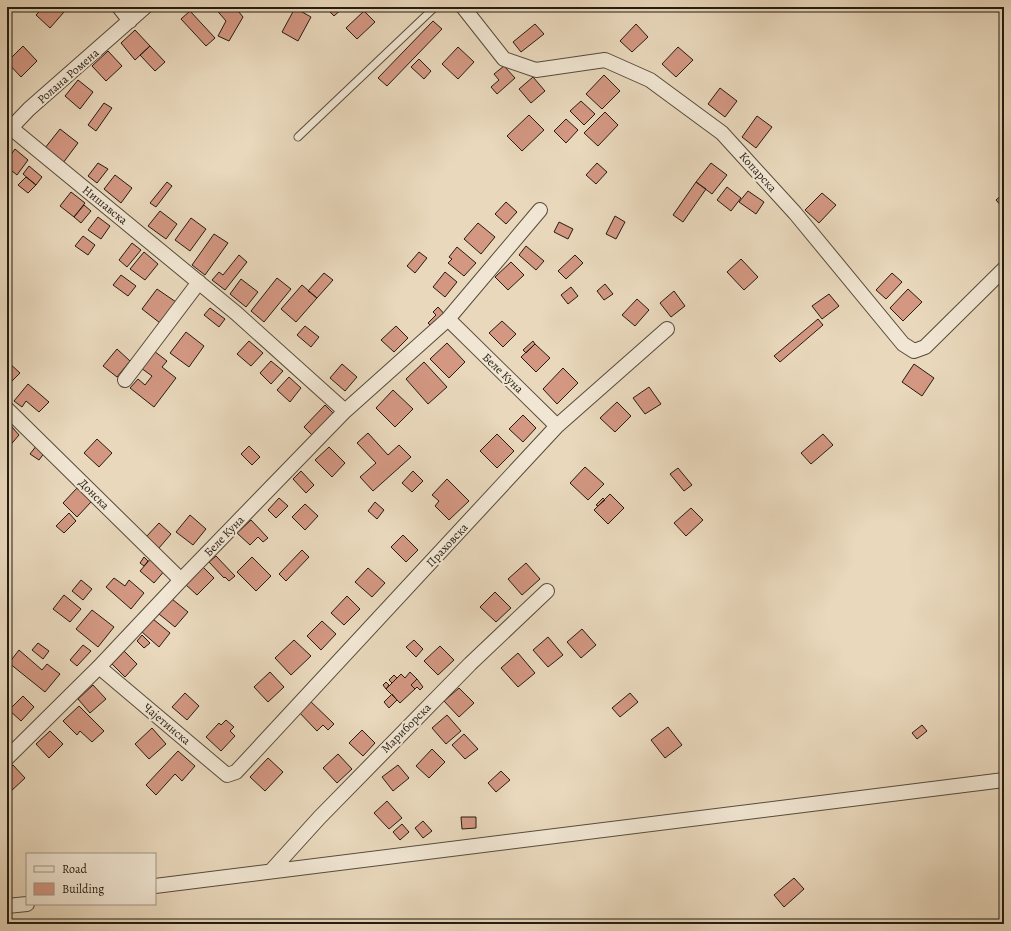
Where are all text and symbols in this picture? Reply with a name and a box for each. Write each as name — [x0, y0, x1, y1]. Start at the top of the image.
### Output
street label: Ролана Ромена — [34, 44, 103, 107]
street label: Копарска — [736, 149, 781, 196]
street label: Нишавска — [79, 182, 131, 228]
street label: Беле Куна — [479, 349, 527, 397]
street label: Донска — [75, 475, 113, 513]
street label: Беле Куна — [200, 512, 248, 560]
street label: Праховска — [423, 519, 472, 570]
street label: Мариборска — [378, 699, 435, 756]
street label: Чајетинска — [140, 700, 194, 749]
legend — [26, 853, 156, 905]
text: Road — [62, 861, 88, 877]
text: Building — [62, 881, 104, 897]

